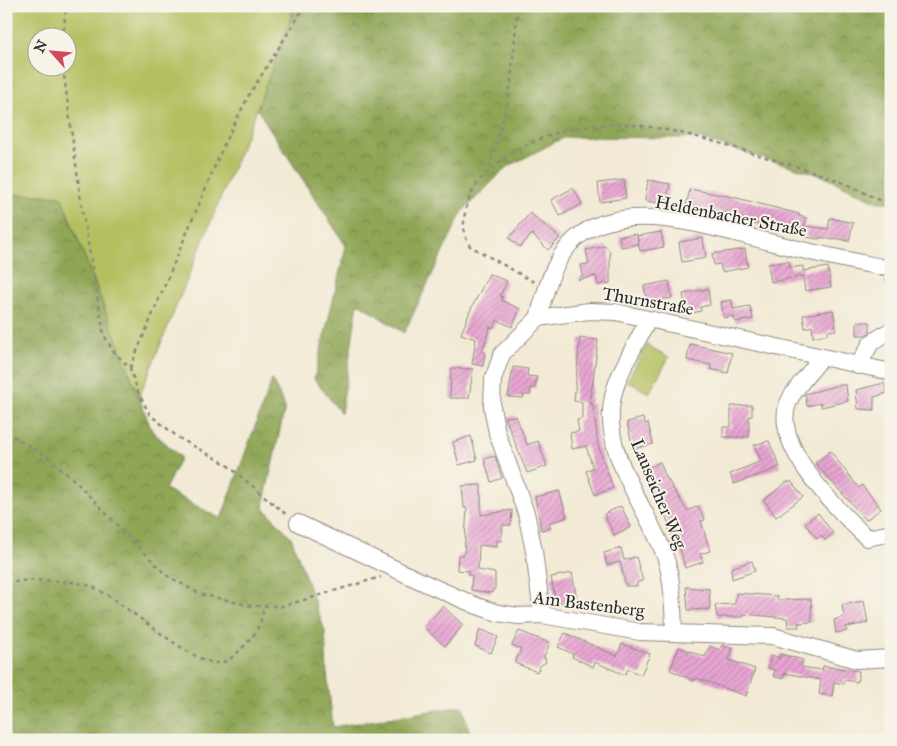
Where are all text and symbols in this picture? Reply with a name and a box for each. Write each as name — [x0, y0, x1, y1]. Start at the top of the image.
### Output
north arrow — [28, 28, 78, 78]
text: N — [31, 37, 51, 55]
street label: Heldenbacher Straße — [653, 191, 809, 241]
street label: Thurnstraße — [601, 282, 695, 320]
street label: Lauseicher Weg — [625, 436, 692, 553]
street label: Am Bastenberg — [531, 586, 647, 623]

